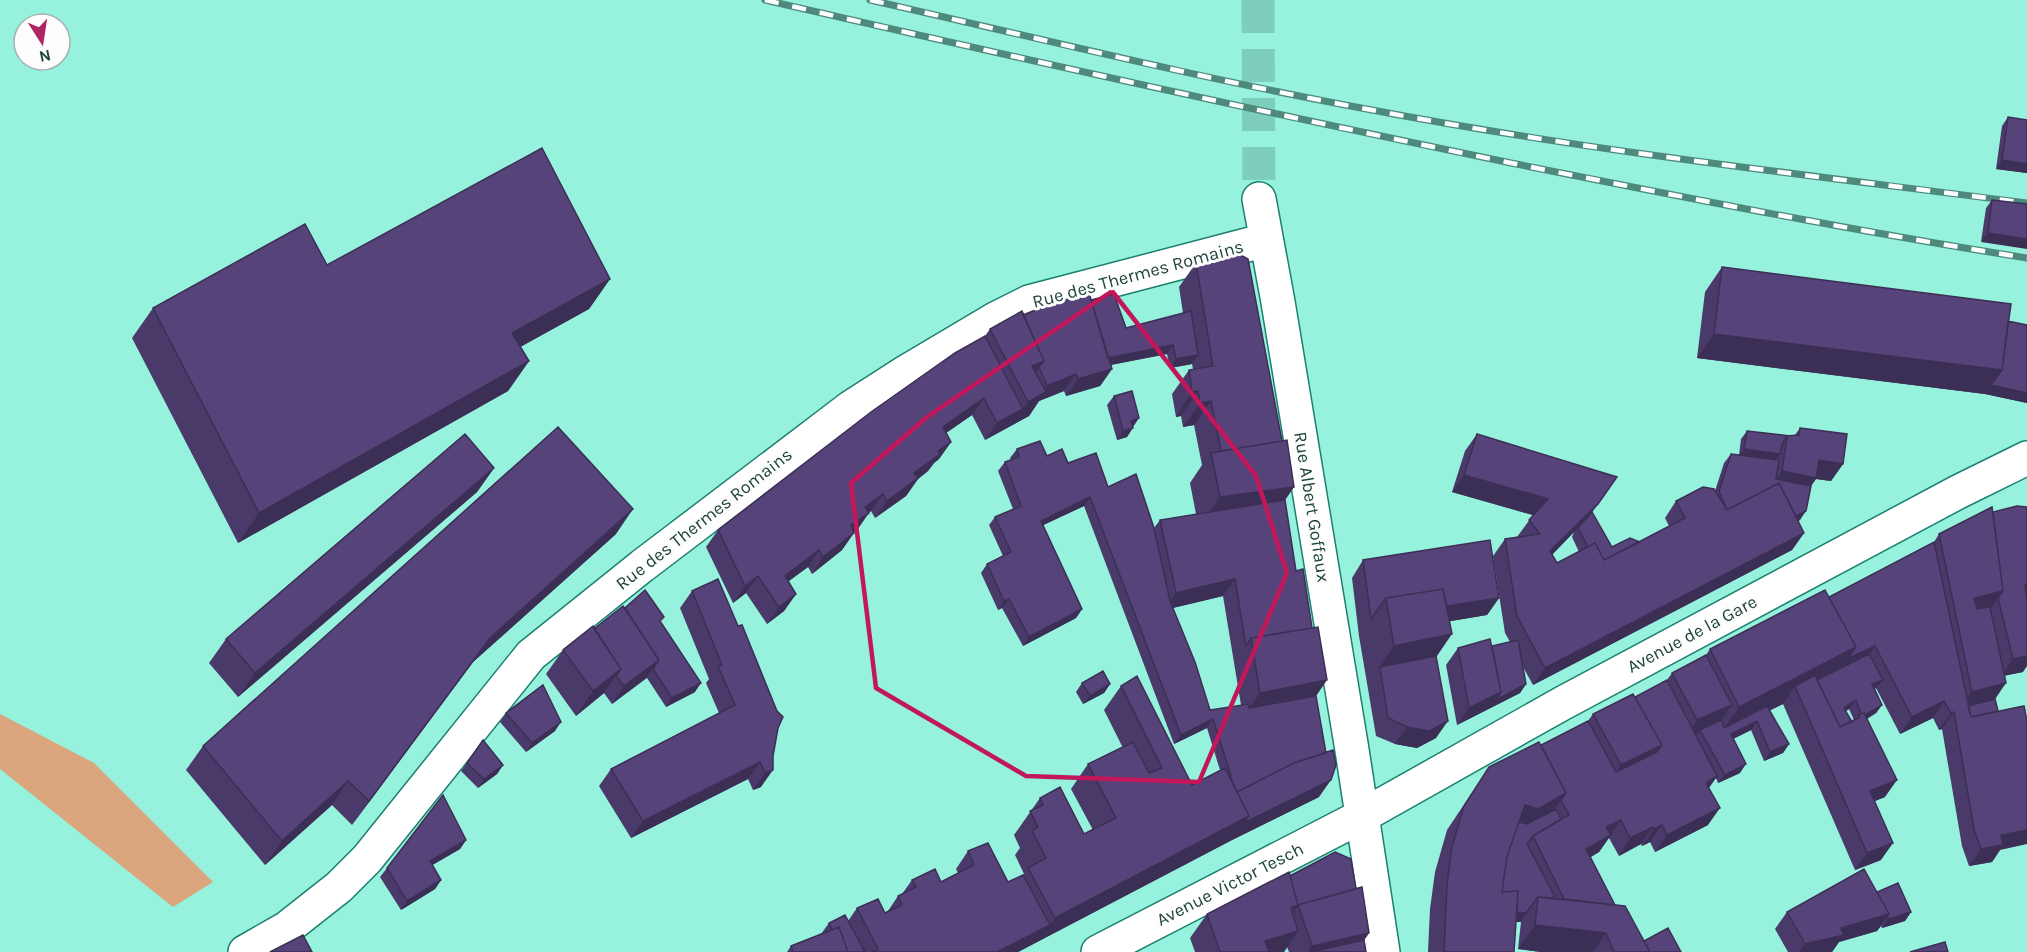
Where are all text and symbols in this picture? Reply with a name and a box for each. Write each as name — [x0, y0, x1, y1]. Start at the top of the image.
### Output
north arrow — [12, 12, 72, 72]
text: N — [37, 46, 53, 67]
street label: Rue des Thermes Romains — [1030, 235, 1246, 313]
street label: Rue Albert Goffaux — [1289, 430, 1335, 584]
street label: Rue des Thermes Romains — [611, 443, 797, 595]
street label: Avenue de la Gare — [1623, 590, 1761, 678]
street label: Avenue Victor Tesch — [1153, 837, 1307, 931]

